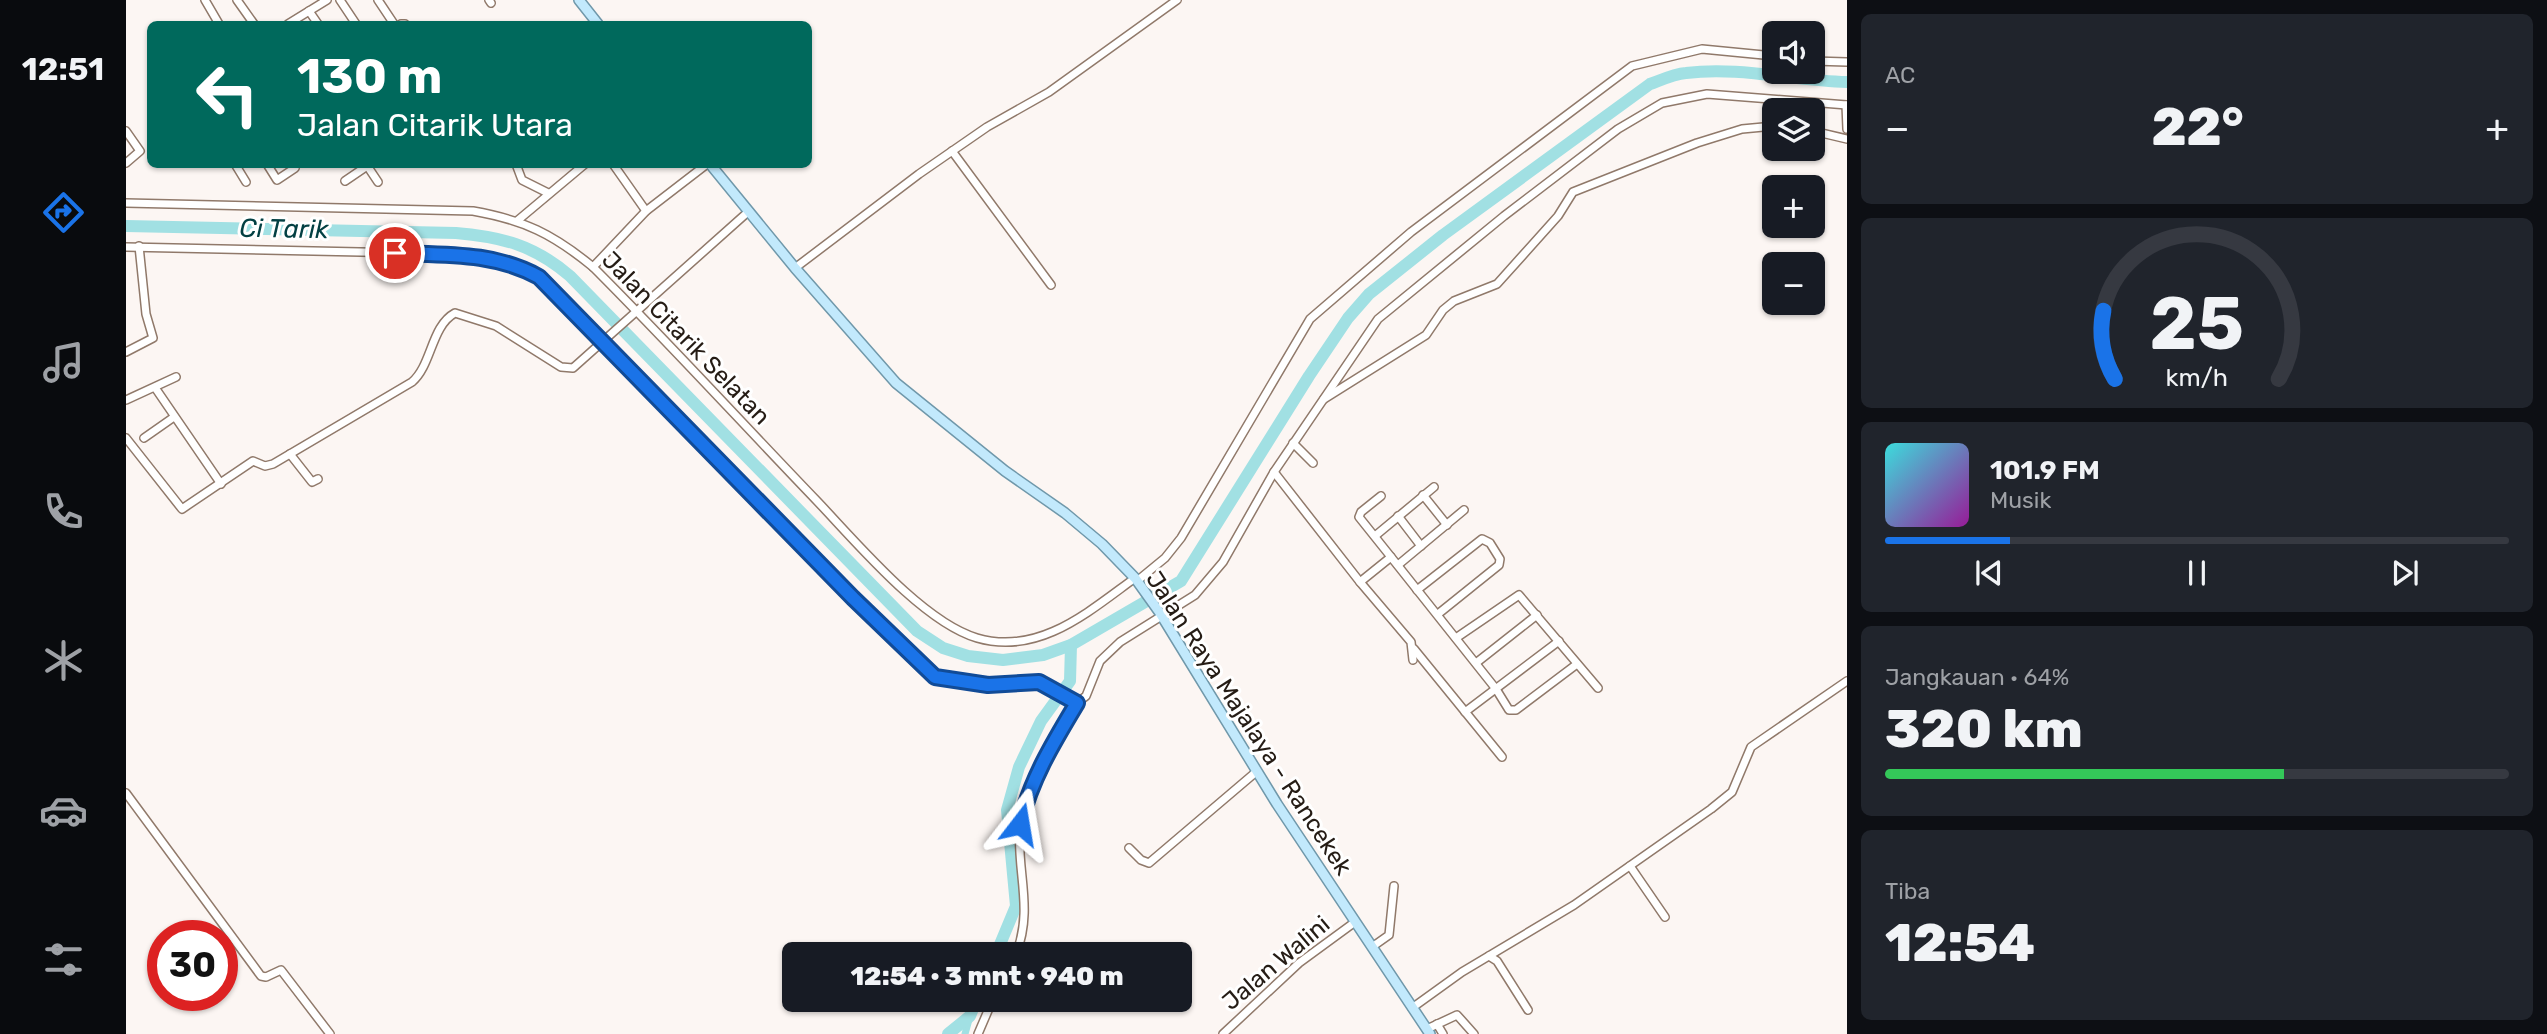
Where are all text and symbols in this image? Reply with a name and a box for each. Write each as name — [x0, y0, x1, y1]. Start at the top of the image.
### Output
map controls — [1762, 21, 1825, 315]
button: sound — [1762, 21, 1825, 84]
text: 130 m — [297, 47, 442, 105]
icon: left — [182, 49, 273, 140]
text: 12:51 — [22, 50, 104, 88]
text: AC — [1885, 61, 1915, 89]
text: 22° — [2151, 96, 2244, 158]
button: layers — [1762, 98, 1825, 161]
text: − — [1885, 105, 1910, 151]
text: + — [2485, 105, 2509, 151]
text: Jalan Citarik Utara — [297, 106, 573, 144]
button: + — [1762, 175, 1825, 238]
icon: directions — [39, 188, 88, 237]
water label: Ci Tarik — [239, 213, 329, 245]
pin — [365, 223, 425, 283]
icon: arrive — [376, 234, 414, 272]
street label: Jalan Citarik Selatan — [596, 246, 776, 430]
button: − — [1762, 252, 1825, 315]
text: 25 — [2150, 281, 2244, 367]
icon: music — [39, 338, 88, 387]
text: km/h — [2166, 363, 2228, 392]
text: 101.9 FM — [1990, 455, 2100, 486]
text: Musik — [1990, 486, 2051, 514]
icon: phone — [39, 487, 88, 536]
icon: previous — [1970, 554, 2008, 592]
icon: pause — [2178, 554, 2216, 592]
icon: next — [2386, 554, 2424, 592]
street label: Jalan Raya Majalaya - Rancekek — [1140, 566, 1358, 881]
icon: climate — [39, 636, 88, 685]
text: Jangkauan · 64% — [1885, 663, 2069, 691]
text: 320 km — [1885, 698, 2083, 760]
icon: car — [39, 786, 88, 835]
position arrow — [983, 787, 1057, 861]
text: Tiba — [1885, 877, 1930, 905]
street label: Jalan Walini — [1217, 910, 1335, 1016]
text: 12:54 — [1885, 912, 2035, 974]
speed limit sign: 30 — [147, 920, 238, 1011]
icon: filters — [39, 935, 88, 984]
text: 12:54 · 3 mnt · 940 m — [850, 961, 1124, 992]

